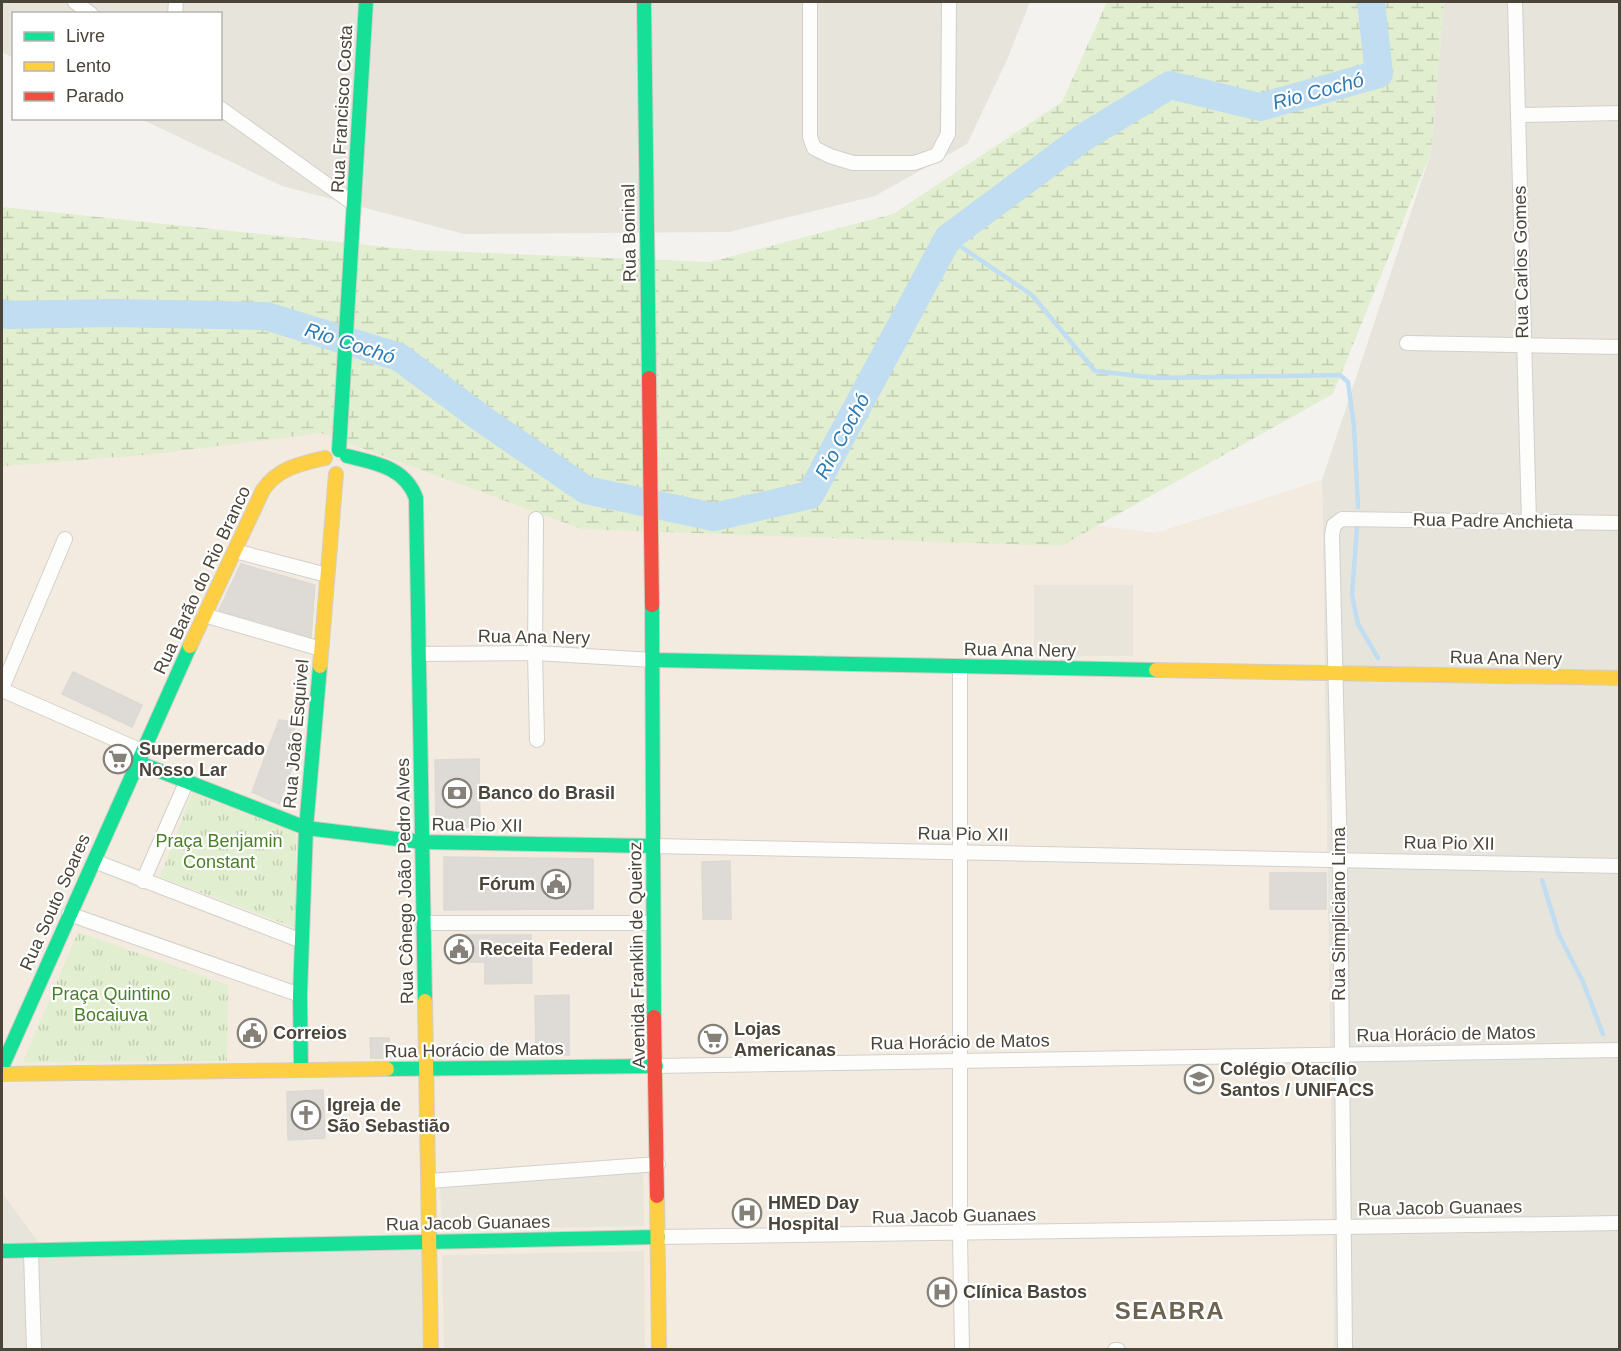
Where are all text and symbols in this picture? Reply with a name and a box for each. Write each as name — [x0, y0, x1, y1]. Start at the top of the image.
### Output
legend — [12, 12, 222, 120]
street label: Rua Francisco Costa — [328, 24, 356, 193]
text: Livre — [66, 26, 105, 46]
text: Lento — [66, 56, 111, 76]
water label: Rio Cochó — [1270, 68, 1366, 114]
text: Parado — [66, 86, 124, 106]
street label: Rua Boninal — [618, 184, 640, 282]
street label: Rua Carlos Gomes — [1510, 185, 1532, 339]
water label: Rio Cochó — [302, 318, 398, 368]
water label: Rio Cochó — [810, 390, 874, 482]
street label: Rua Barão do Rio Branco — [150, 483, 254, 677]
street label: Rua Padre Anchieta — [1413, 510, 1574, 532]
street label: Rua Ana Nery — [478, 626, 590, 648]
street label: Rua Ana Nery — [964, 639, 1076, 661]
street label: Rua Ana Nery — [1450, 647, 1562, 669]
street label: Rua João Esquivel — [279, 658, 313, 810]
place label: Supermercado Nosso Lar — [139, 739, 265, 780]
supermarket icon: Supermercado Nosso Lar — [102, 743, 134, 775]
street label: Rua Cônego João Pedro Alves — [393, 758, 417, 1004]
bank icon: Banco do Brasil — [441, 777, 473, 809]
place label: Banco do Brasil — [478, 783, 615, 803]
street label: Rua Pio XII — [431, 814, 523, 836]
street label: Rua Pio XII — [917, 823, 1009, 845]
street label: Rua Simpliciano Lima — [1329, 826, 1349, 1001]
street label: Rua Souto Soares — [16, 831, 94, 973]
park label: Praça Benjamin Constant — [155, 831, 283, 872]
street label: Rua Pio XII — [1403, 832, 1495, 854]
street label: Avenida Franklin de Queiroz — [625, 841, 649, 1069]
public building icon: Fórum — [540, 868, 572, 900]
place label: Fórum — [479, 874, 535, 894]
public building icon: Receita Federal — [443, 933, 475, 965]
place label: Receita Federal — [480, 939, 613, 959]
park label: Praça Quintino Bocaiuva — [51, 984, 171, 1025]
public building icon: Correios — [236, 1017, 268, 1049]
place label: Lojas Americanas — [734, 1019, 836, 1060]
street label: Rua Horácio de Matos — [1356, 1022, 1536, 1046]
place label: Correios — [273, 1023, 347, 1043]
supermarket icon: Lojas Americanas — [697, 1023, 729, 1055]
street label: Rua Horácio de Matos — [870, 1030, 1050, 1054]
street label: Rua Horácio de Matos — [384, 1038, 564, 1062]
place label: Colégio Otacílio Santos / UNIFACS — [1220, 1059, 1374, 1100]
school or university icon: Colégio Otacílio Santos / UNIFACS — [1183, 1063, 1215, 1095]
place label: Igreja de São Sebastião — [327, 1095, 450, 1136]
church icon: Igreja de São Sebastião — [290, 1099, 322, 1131]
place label: HMED Day Hospital — [768, 1193, 859, 1234]
hospital icon: HMED Day Hospital — [731, 1197, 763, 1229]
street label: Rua Jacob Guanaes — [1358, 1197, 1522, 1219]
street label: Rua Jacob Guanaes — [872, 1205, 1036, 1227]
street label: Rua Jacob Guanaes — [386, 1212, 550, 1234]
hospital icon: Clínica Bastos — [926, 1276, 958, 1308]
place label: Clínica Bastos — [963, 1282, 1087, 1302]
district label: SEABRA — [1115, 1297, 1225, 1324]

